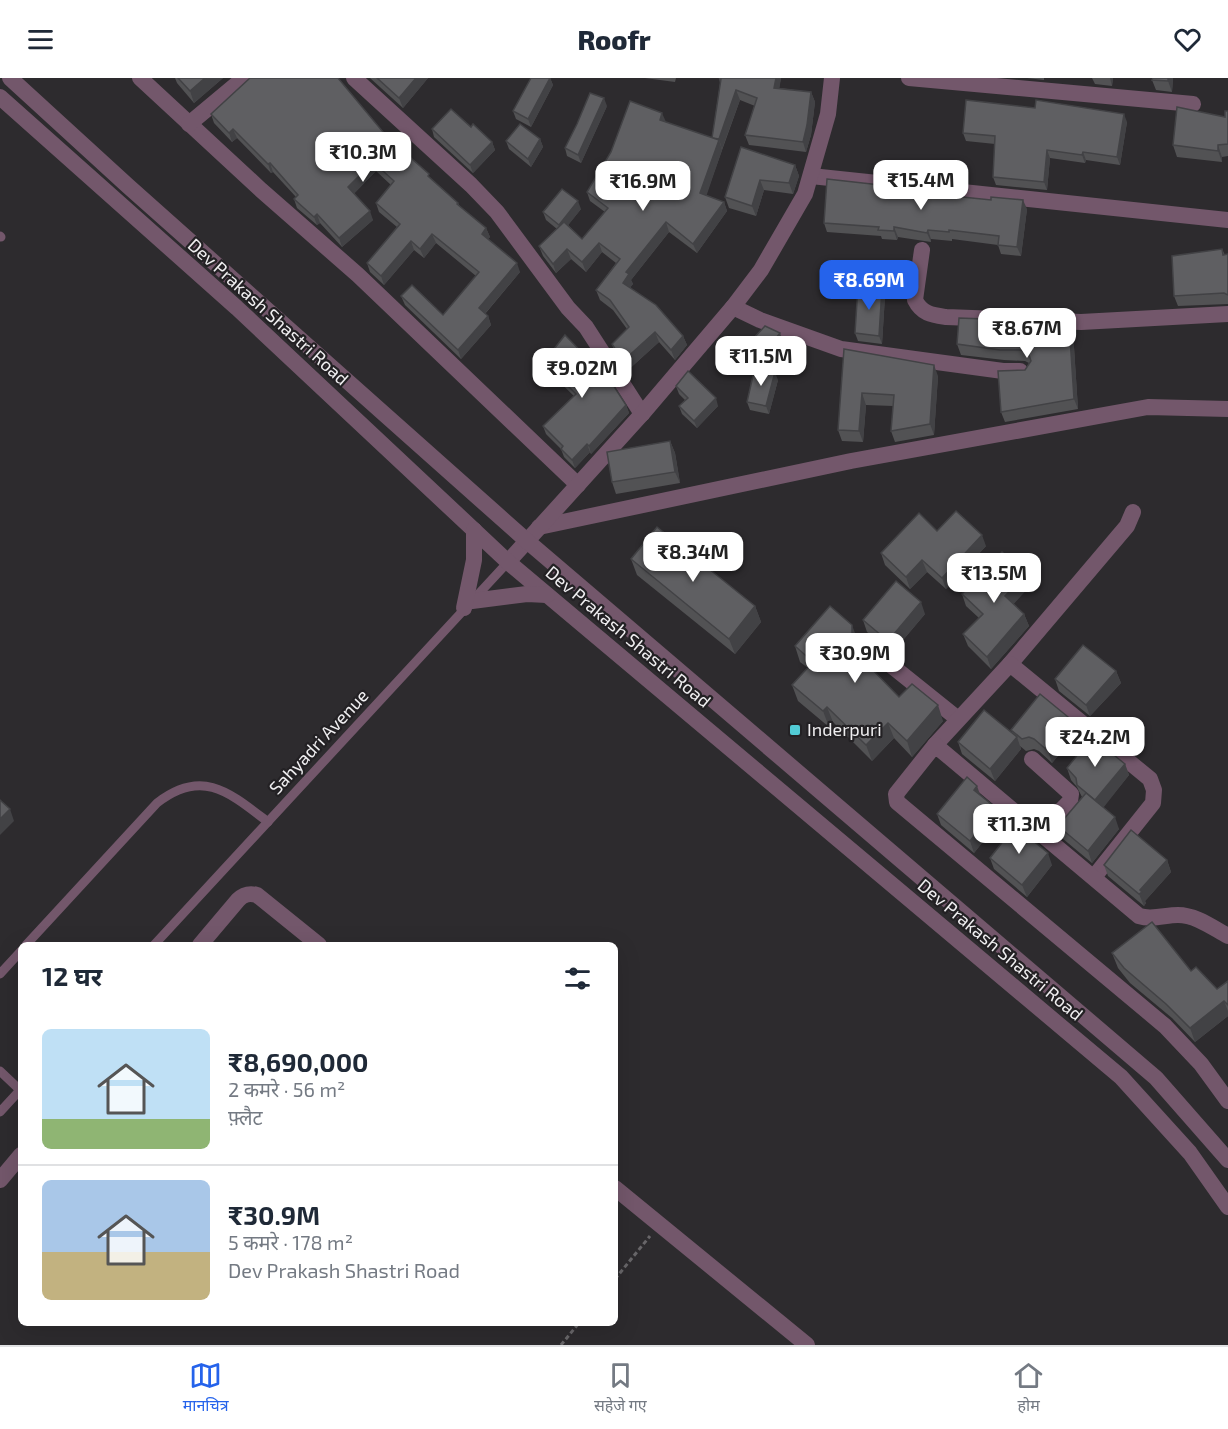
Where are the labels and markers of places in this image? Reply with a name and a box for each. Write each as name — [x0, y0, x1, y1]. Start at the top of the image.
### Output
pin: ₹10.3M — [314, 132, 412, 183]
pin: ₹15.4M — [872, 160, 970, 211]
pin: ₹16.9M — [594, 161, 692, 212]
pin: ₹8.69M — [820, 260, 918, 311]
pin: ₹8.67M — [978, 308, 1076, 359]
pin: ₹11.5M — [712, 336, 810, 387]
pin: ₹9.02M — [533, 348, 631, 399]
pin: ₹8.34M — [644, 532, 742, 583]
pin: ₹13.5M — [945, 553, 1043, 604]
pin: ₹30.9M — [806, 633, 904, 684]
pin: ₹24.2M — [1046, 717, 1144, 768]
place label: Inderpuri — [807, 718, 882, 740]
marker: Inderpuri — [788, 723, 802, 737]
pin: ₹11.3M — [970, 804, 1068, 855]

